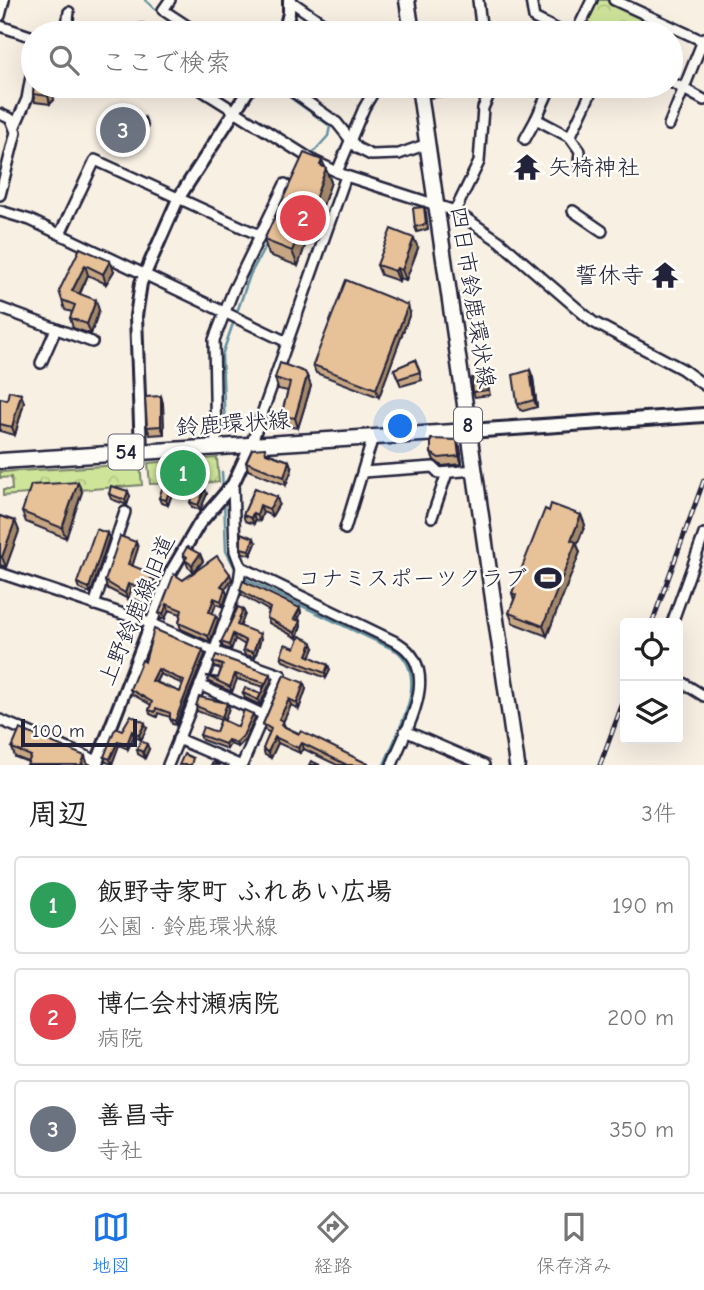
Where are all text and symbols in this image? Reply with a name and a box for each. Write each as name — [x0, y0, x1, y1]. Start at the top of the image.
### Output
search box — [21, 21, 683, 98]
icon: search — [45, 41, 83, 79]
text: ここで検索 — [101, 48, 231, 78]
pin: 3 — [100, 104, 146, 156]
temple icon: 矢椅神社 — [512, 152, 542, 182]
place label: 矢椅神社 — [548, 154, 640, 181]
pin: 2 — [280, 192, 326, 244]
street label: 四日市鈴鹿環状線 — [445, 204, 500, 390]
temple icon: 誓休寺 — [650, 260, 680, 290]
place label: 誓休寺 — [575, 262, 644, 289]
street label: 鈴鹿環状線 — [175, 406, 291, 441]
road number: 8 — [454, 408, 482, 442]
your location — [383, 409, 417, 443]
road number: 54 — [108, 434, 144, 470]
pin: 1 — [160, 447, 206, 499]
street label: 上野鈴鹿線旧道 — [93, 531, 180, 690]
sports icon: コナミスポーツクラブ — [533, 563, 563, 593]
place label: コナミスポーツクラブ — [297, 565, 527, 592]
map controls — [620, 618, 683, 744]
button: locate — [620, 618, 683, 681]
button: layers — [620, 681, 683, 744]
scale bar — [21, 716, 136, 748]
text: 100 m — [32, 720, 85, 742]
text: 周辺 — [28, 797, 88, 832]
text: 3件 — [641, 800, 676, 827]
text: 飯野寺家町 ふれあい広場 — [97, 877, 392, 907]
text: 1 — [48, 892, 58, 919]
text: 190 m — [612, 892, 674, 919]
text: 公園 · 鈴鹿環状線 — [97, 913, 277, 940]
text: 博仁会村瀬病院 — [97, 989, 279, 1019]
text: 2 — [47, 1004, 59, 1031]
text: 200 m — [607, 1004, 674, 1031]
text: 病院 — [97, 1025, 143, 1052]
text: 善昌寺 — [97, 1101, 175, 1131]
text: 3 — [47, 1116, 59, 1143]
text: 350 m — [609, 1116, 674, 1143]
text: 寺社 — [97, 1137, 143, 1164]
tab: 地図 — [92, 1208, 130, 1277]
tab: 経路 — [314, 1208, 352, 1277]
tab: 保存済み — [536, 1208, 612, 1277]

